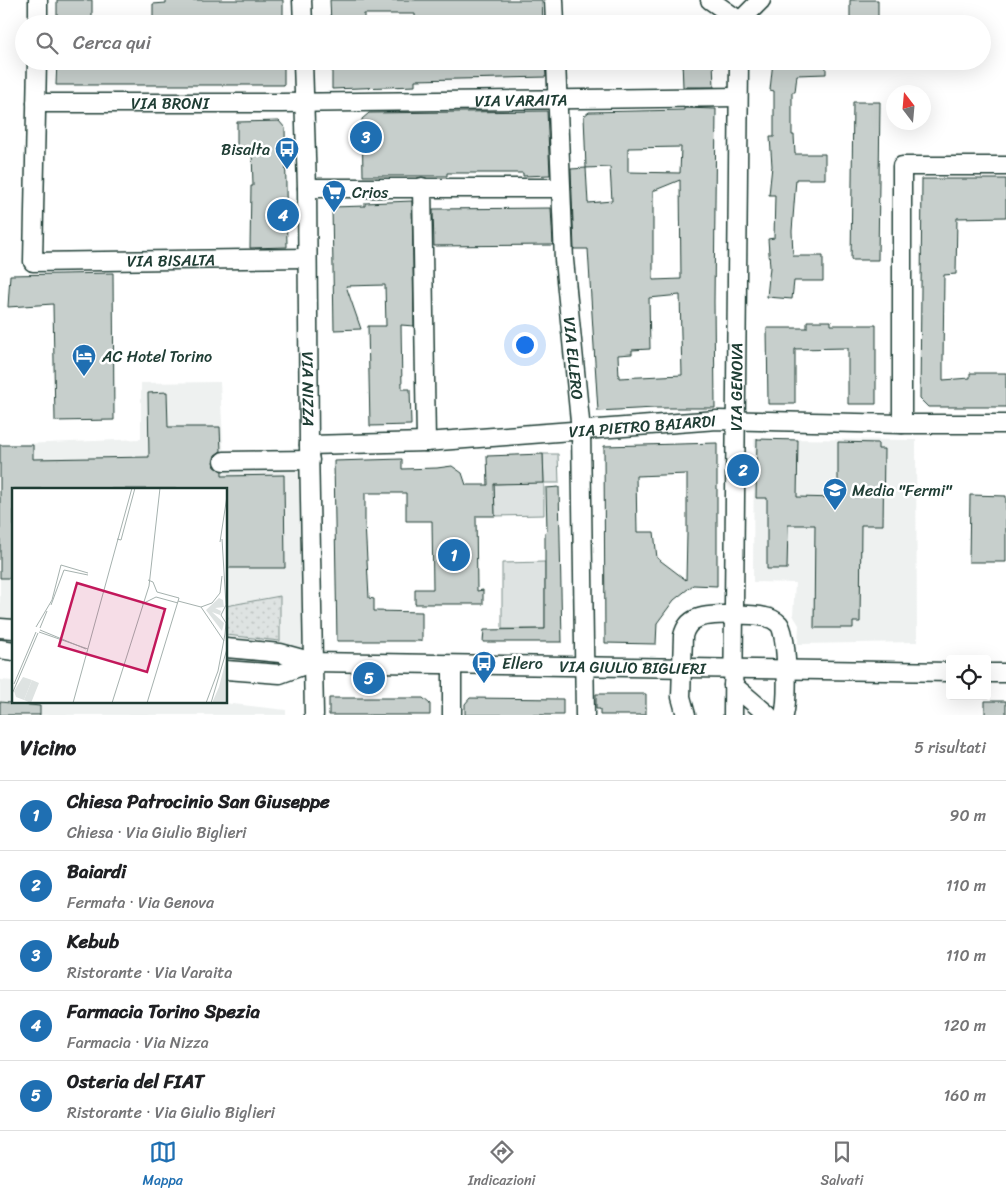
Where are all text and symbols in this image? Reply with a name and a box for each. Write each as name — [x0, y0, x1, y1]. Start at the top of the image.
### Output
search box — [15, 15, 991, 70]
text: Cerca qui — [73, 26, 151, 59]
icon: search — [33, 29, 61, 57]
street label: VIA VARAITA — [474, 85, 568, 115]
north arrow — [886, 85, 931, 130]
street label: VIA BRONI — [131, 89, 211, 118]
pin: 3 — [350, 118, 382, 156]
place label: Bisalta — [221, 135, 270, 164]
bus stop icon: Bisalta — [274, 136, 300, 170]
place label: Crios — [352, 178, 389, 207]
supermarket icon: Crios — [321, 179, 347, 213]
pin: 4 — [267, 196, 299, 234]
street label: VIA BISALTA — [127, 245, 215, 276]
street label: VIA ELLERO — [555, 316, 592, 401]
your location — [512, 332, 538, 358]
place label: AC Hotel Torino — [101, 342, 212, 371]
hotel icon: AC Hotel Torino — [71, 343, 97, 377]
street label: VIA GENOVA — [722, 343, 751, 431]
street label: VIA NIZZA — [293, 351, 323, 426]
street label: VIA PIETRO BAIARDI — [568, 406, 717, 446]
pin: 2 — [727, 451, 759, 489]
place label: Media "Fermi" — [852, 476, 953, 505]
school or university icon: Media "Fermi" — [822, 477, 848, 511]
inset map — [12, 488, 228, 702]
pin: 1 — [438, 536, 470, 574]
place label: Ellero — [502, 649, 543, 678]
bus stop icon: Ellero — [471, 650, 497, 684]
street label: VIA GIULIO BIGLIERI — [559, 652, 708, 683]
map controls — [946, 655, 991, 700]
button: locate — [946, 655, 991, 700]
pin: 5 — [353, 659, 385, 697]
text: Vicino — [20, 729, 76, 767]
text: 5 risultati — [914, 733, 986, 762]
text: Chiesa Patrocinio San Giuseppe — [67, 785, 330, 818]
text: 1 — [33, 801, 39, 830]
text: 90 m — [950, 801, 986, 830]
text: Chiesa · Via Giulio Biglieri — [67, 818, 246, 847]
text: Baiardi — [67, 855, 126, 888]
text: 2 — [31, 871, 41, 900]
text: 110 m — [946, 871, 986, 900]
text: Fermata · Via Genova — [67, 888, 214, 917]
text: Kebub — [67, 925, 119, 958]
text: 3 — [32, 941, 40, 970]
text: 110 m — [946, 941, 986, 970]
text: Ristorante · Via Varaita — [67, 958, 232, 987]
text: Farmacia Torino Spezia — [67, 995, 260, 1028]
text: 4 — [31, 1011, 41, 1040]
text: 120 m — [943, 1011, 986, 1040]
text: Farmacia · Via Nizza — [67, 1028, 209, 1057]
text: Osteria del FIAT — [67, 1065, 204, 1098]
text: 5 — [31, 1081, 41, 1110]
text: 160 m — [943, 1081, 986, 1110]
text: Ristorante · Via Giulio Biglieri — [67, 1098, 275, 1127]
tab: Mappa — [143, 1138, 183, 1193]
tab: Indicazioni — [468, 1138, 535, 1193]
tab: Salvati — [821, 1138, 863, 1193]

